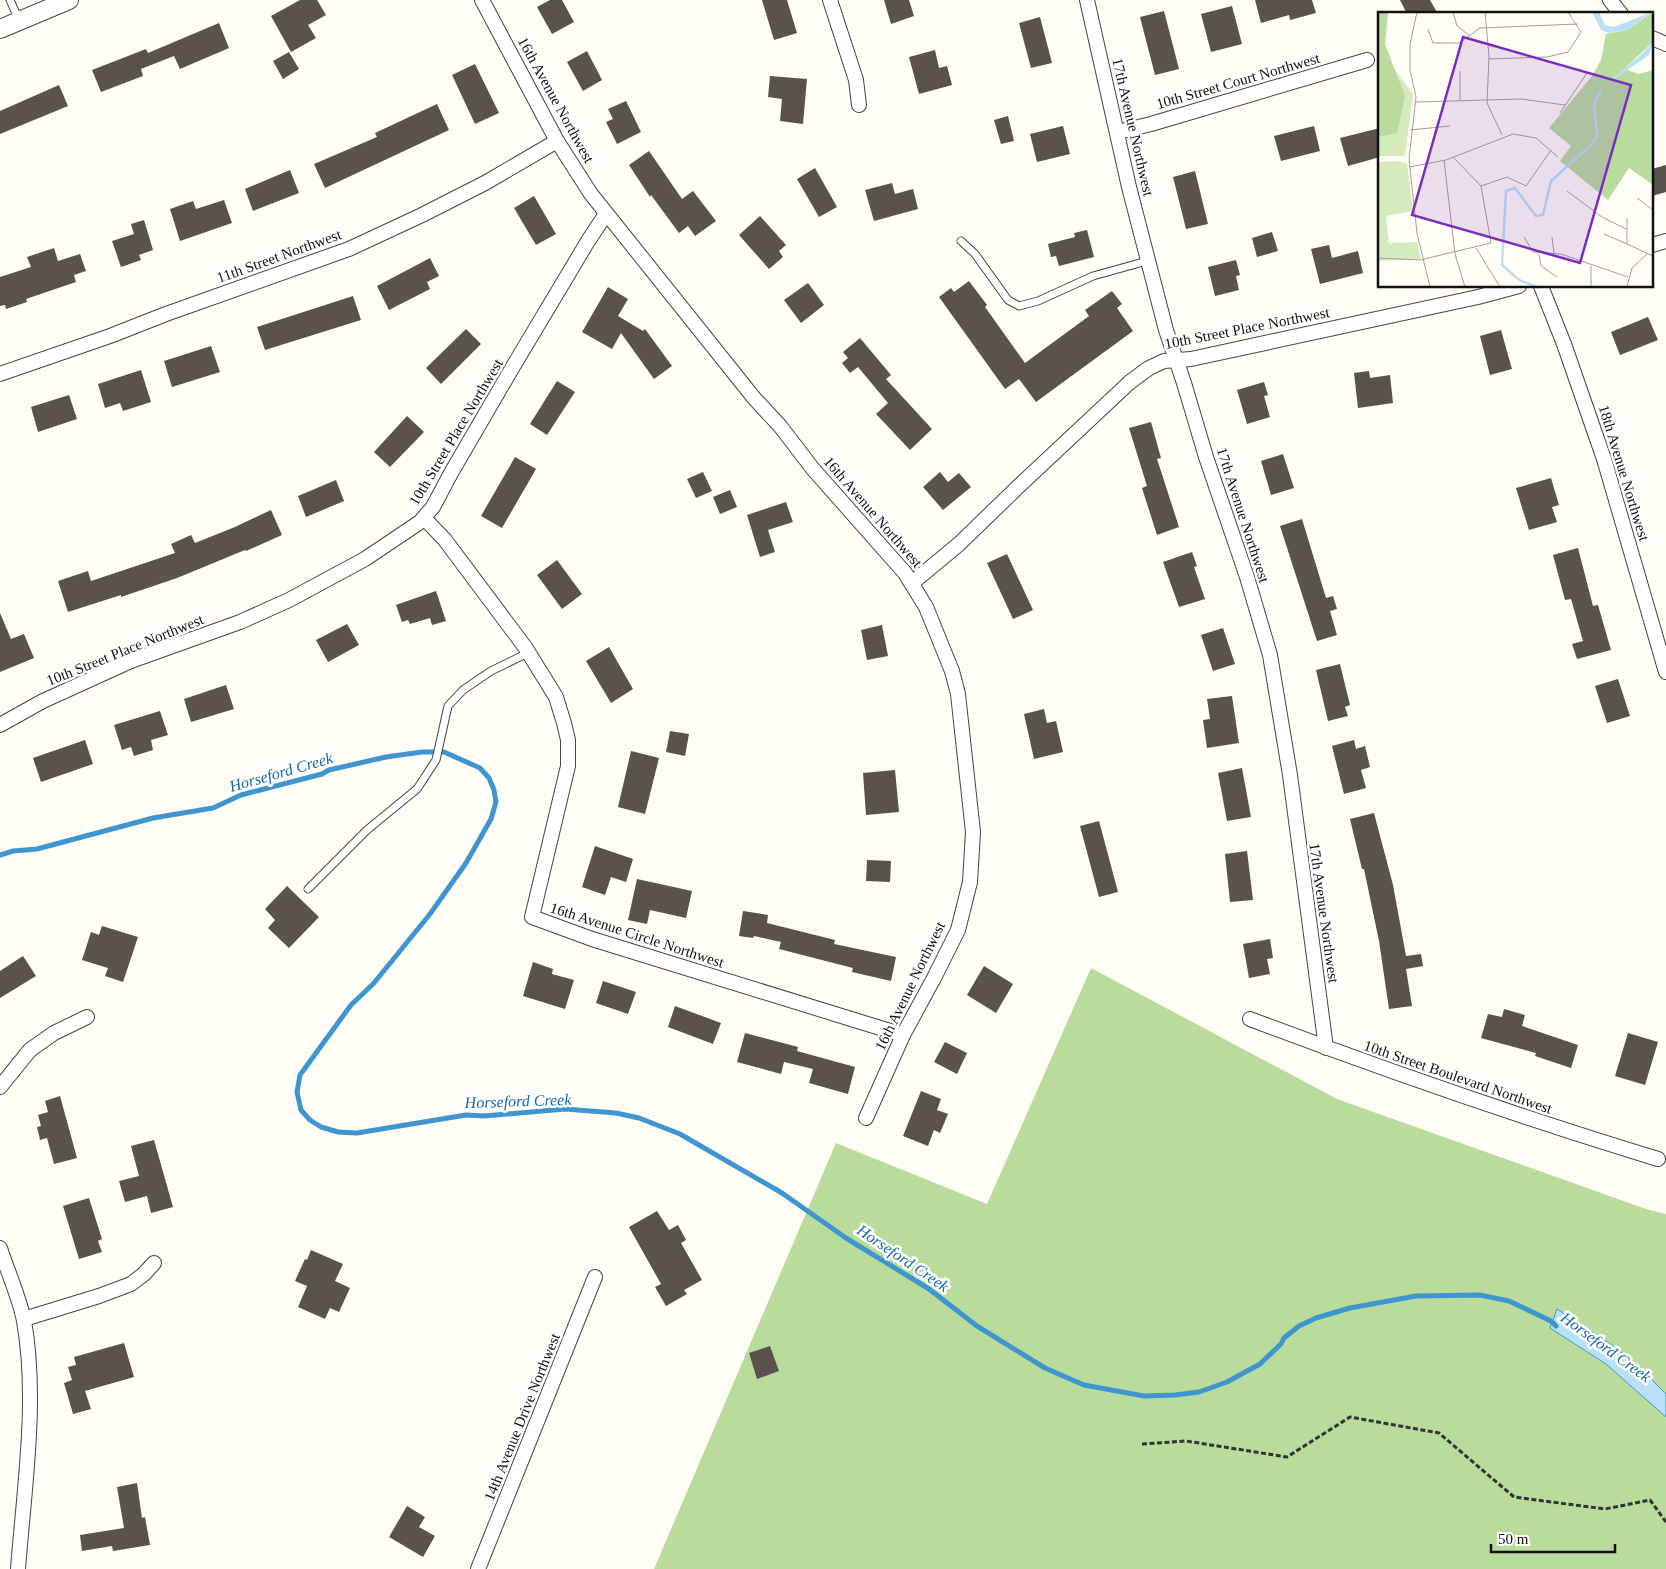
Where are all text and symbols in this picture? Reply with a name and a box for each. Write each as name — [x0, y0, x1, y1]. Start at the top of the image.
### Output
inset map — [1378, 12, 1654, 288]
street label: 16th Avenue Northwest — [515, 34, 598, 166]
street label: 10th Street Court Northwest — [1154, 50, 1322, 112]
street label: 17th Avenue Northwest — [1109, 56, 1157, 198]
street label: 11th Street Northwest — [215, 226, 344, 286]
street label: 10th Street Place Northwest — [1163, 304, 1332, 352]
street label: 10th Street Place Northwest — [406, 355, 507, 508]
street label: 18th Avenue Northwest — [1596, 403, 1653, 544]
street label: 17th Avenue Northwest — [1214, 445, 1273, 585]
street label: 16th Avenue Northwest — [821, 453, 926, 571]
street label: 10th Street Place Northwest — [44, 611, 207, 689]
water label: Horseford Creek — [226, 749, 336, 796]
street label: 17th Avenue Northwest — [1306, 842, 1342, 985]
street label: 16th Avenue Circle Northwest — [548, 899, 727, 971]
street label: 16th Avenue Northwest — [872, 918, 949, 1053]
street label: 10th Street Boulevard Northwest — [1362, 1037, 1555, 1117]
water label: Horseford Creek — [463, 1091, 573, 1112]
water label: Horseford Creek — [853, 1221, 953, 1296]
water label: Horseford Creek — [1556, 1308, 1655, 1387]
street label: 14th Avenue Drive Northwest — [481, 1330, 563, 1503]
scale bar — [1491, 1522, 1615, 1554]
text: 50 m — [1498, 1531, 1529, 1547]

